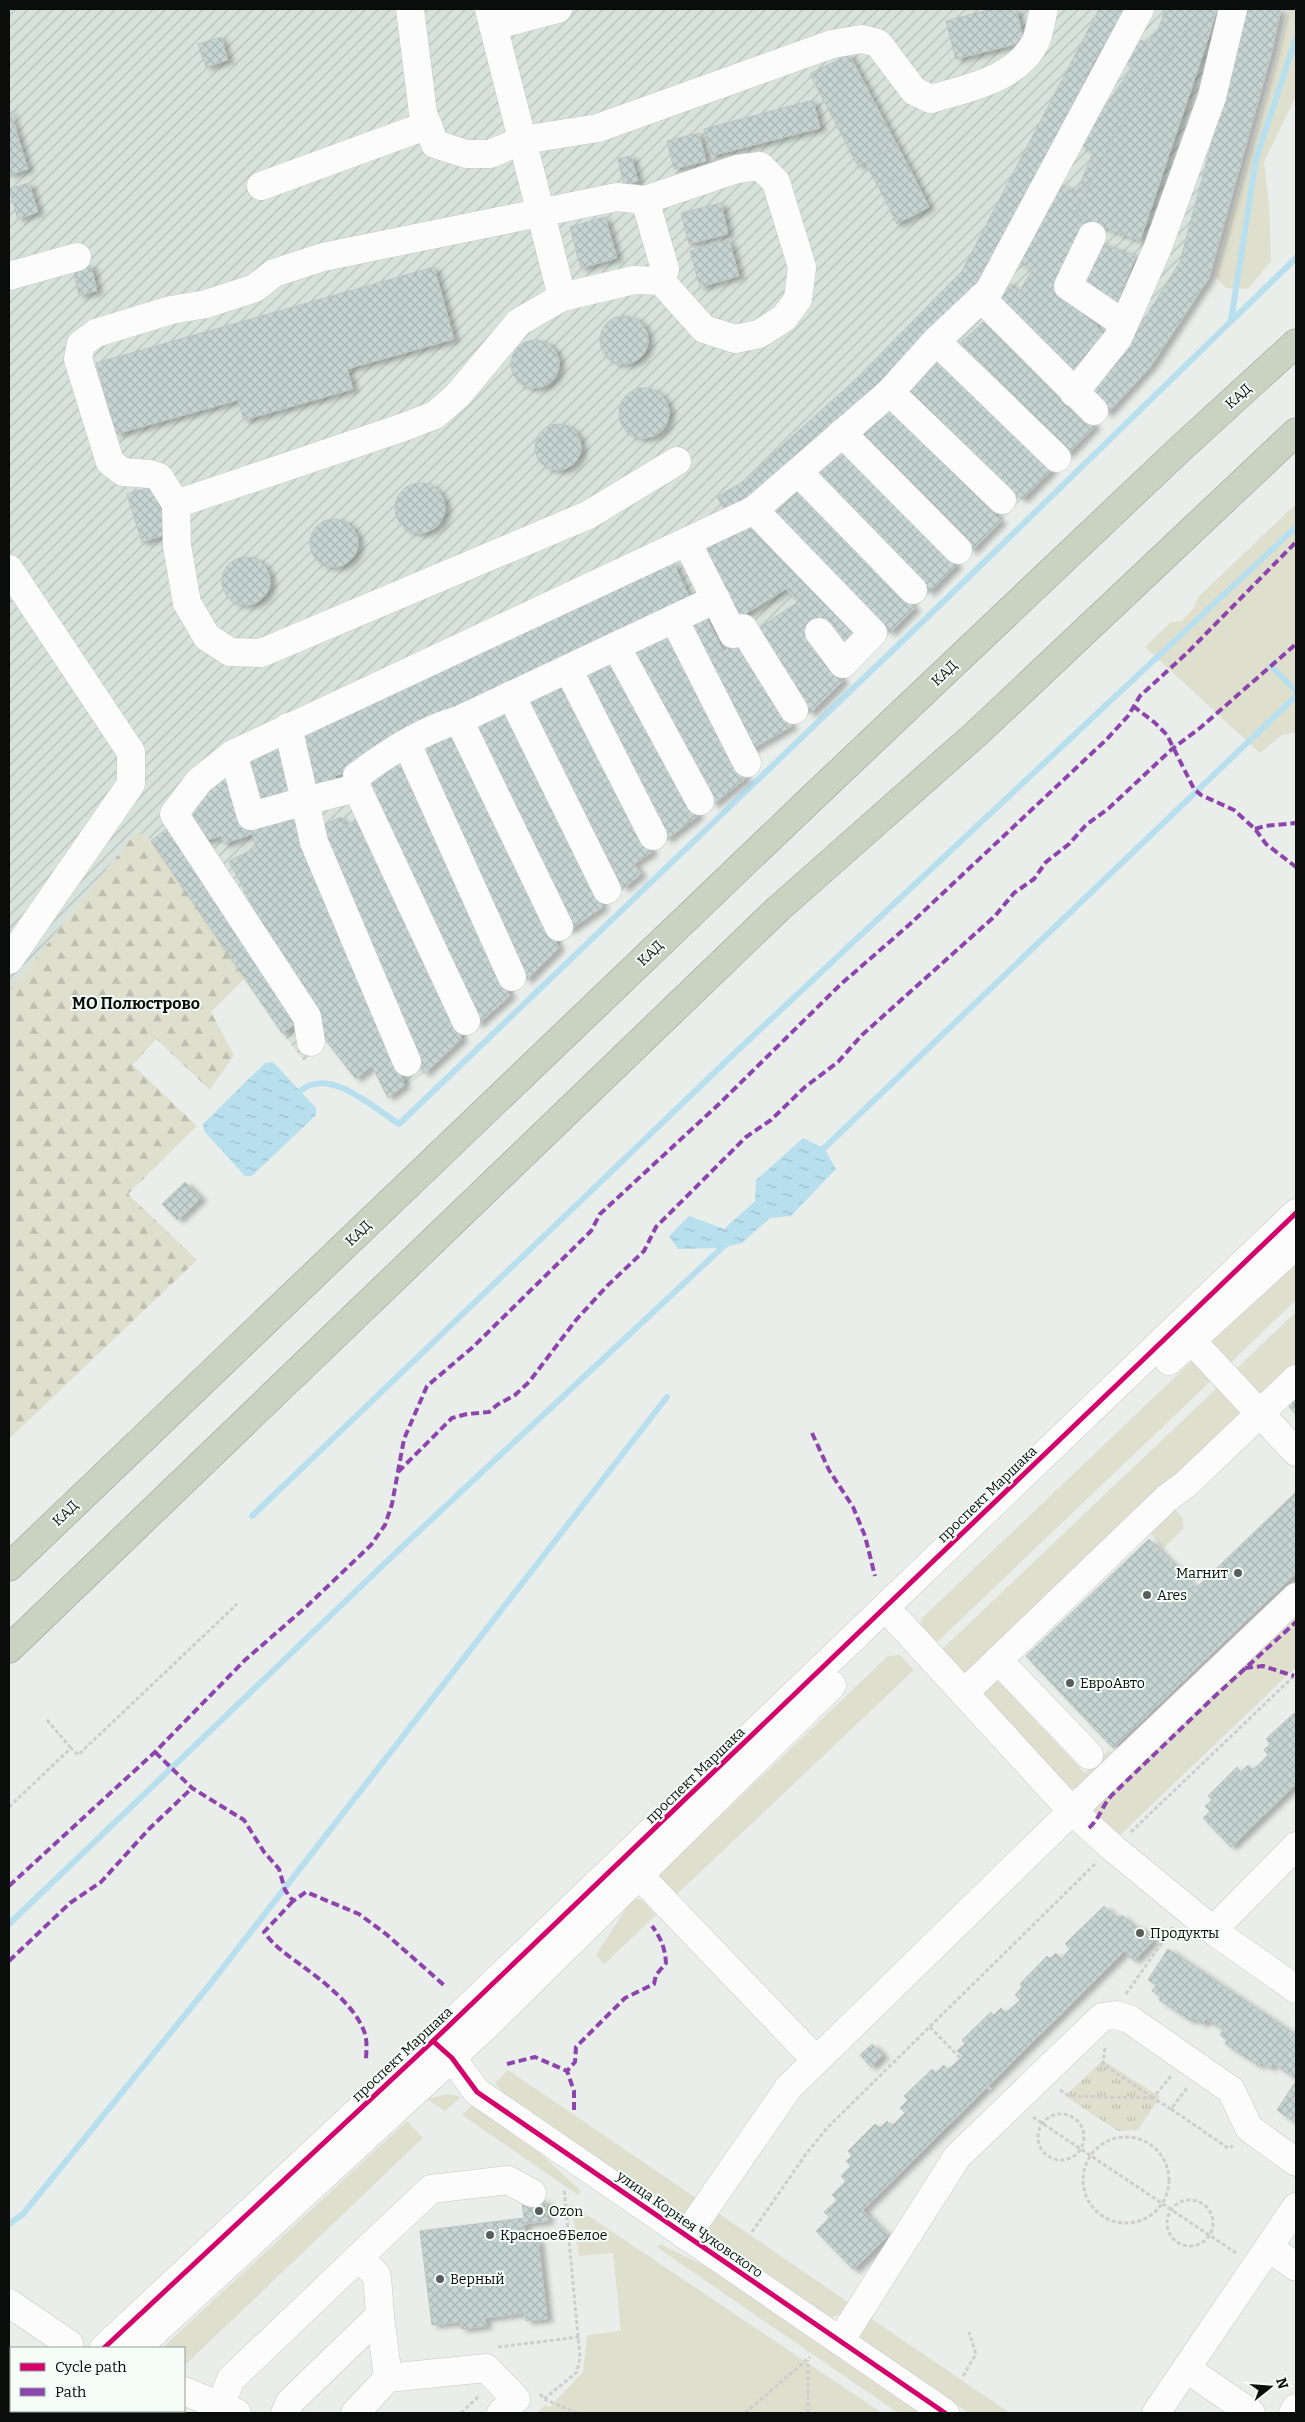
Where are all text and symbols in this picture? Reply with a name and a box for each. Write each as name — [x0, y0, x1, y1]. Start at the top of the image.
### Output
street label: КАД — [1222, 380, 1255, 413]
street label: КАД — [928, 657, 961, 690]
street label: КАД — [634, 937, 667, 970]
district label: МО Полюстрово — [72, 994, 200, 1013]
street label: КАД — [342, 1217, 375, 1250]
street label: проспект Маршака — [934, 1442, 1041, 1546]
street label: КАД — [49, 1497, 82, 1530]
place label: Магнит — [1176, 1565, 1228, 1582]
marker: Магнит — [1232, 1567, 1244, 1579]
place label: Ares — [1157, 1587, 1187, 1604]
marker: Ares — [1141, 1589, 1153, 1601]
place label: ЕвроАвто — [1080, 1675, 1145, 1692]
marker: ЕвроАвто — [1064, 1677, 1076, 1689]
street label: проспект Маршака — [642, 1723, 749, 1827]
place label: Продукты — [1150, 1925, 1219, 1942]
marker: Продукты — [1134, 1927, 1146, 1939]
street label: проспект Маршака — [349, 2003, 456, 2105]
street label: улица Корнея Чуковского — [613, 2167, 766, 2281]
place label: Ozon — [549, 2203, 583, 2220]
marker: Ozon — [533, 2205, 545, 2217]
place label: Красное&Белое — [500, 2227, 607, 2244]
marker: Красное&Белое — [484, 2229, 496, 2241]
place label: Верный — [450, 2271, 505, 2288]
marker: Верный — [434, 2273, 446, 2285]
legend — [10, 2347, 185, 2412]
text: Cycle path — [55, 2358, 127, 2376]
north arrow — [1245, 2362, 1295, 2412]
text: N — [1272, 2376, 1292, 2391]
text: Path — [55, 2383, 87, 2401]

